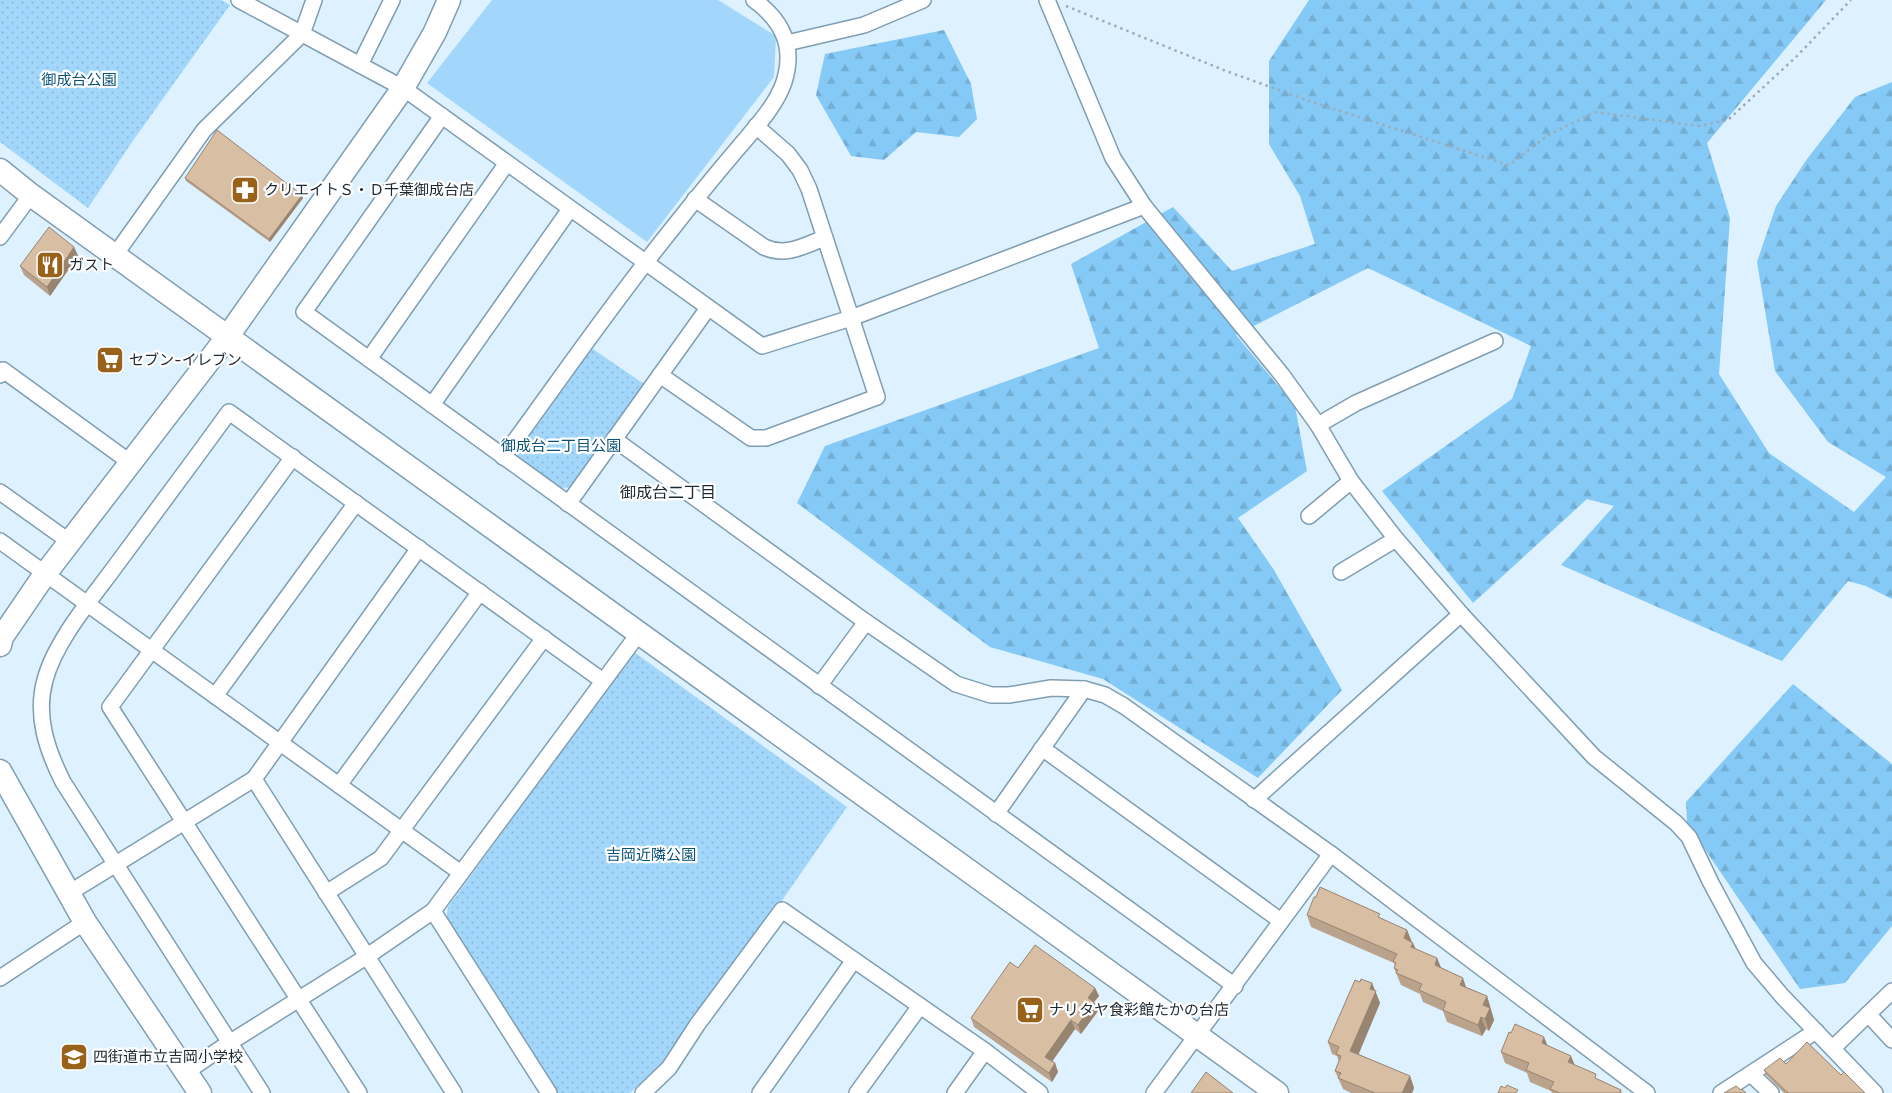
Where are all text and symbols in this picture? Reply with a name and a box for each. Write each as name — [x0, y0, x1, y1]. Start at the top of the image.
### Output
park label: 御成台公園 — [41, 71, 117, 89]
pharmacy icon: クリエイトＳ・Ｄ千葉御成台店 — [230, 175, 260, 205]
place label: クリエイトＳ・Ｄ千葉御成台店 — [264, 181, 474, 199]
restaurant icon: ガスト — [35, 250, 65, 280]
place label: ガスト — [69, 256, 114, 274]
supermarket icon: セブン-イレブン — [95, 345, 125, 375]
place label: セブン-イレブン — [129, 351, 242, 369]
park label: 御成台二丁目公園 — [501, 437, 621, 455]
district label: 御成台二丁目 — [620, 483, 716, 502]
park label: 吉岡近隣公園 — [606, 846, 696, 864]
supermarket icon: ナリタヤ食彩館たかの台店 — [1015, 995, 1045, 1025]
place label: ナリタヤ食彩館たかの台店 — [1049, 1001, 1229, 1019]
school or university icon: 四街道市立吉岡小学校 — [59, 1042, 89, 1072]
place label: 四街道市立吉岡小学校 — [93, 1048, 243, 1066]

